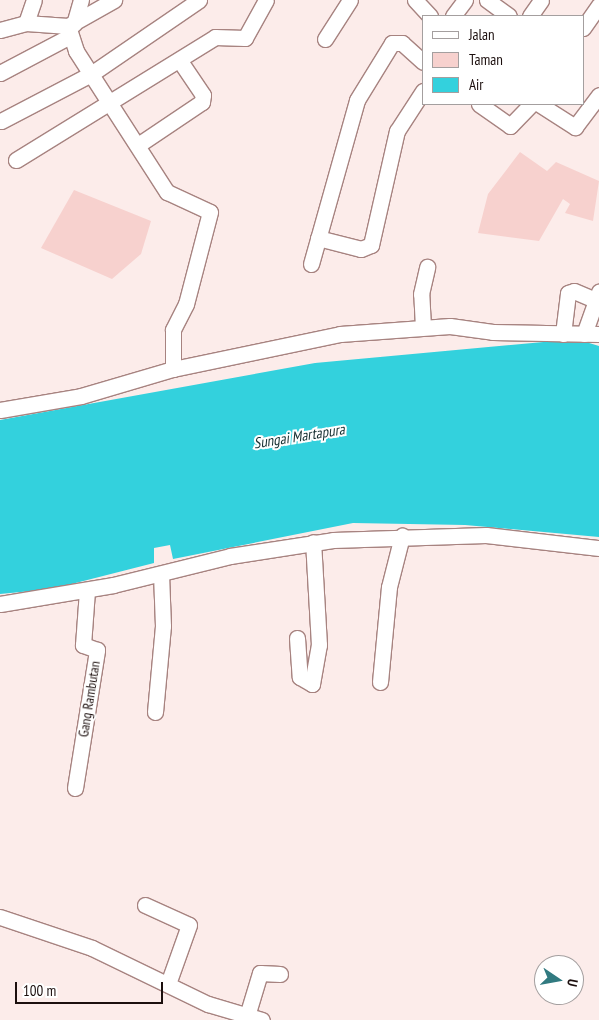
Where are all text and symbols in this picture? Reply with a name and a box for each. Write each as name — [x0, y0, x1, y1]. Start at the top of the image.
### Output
legend — [422, 15, 584, 105]
text: Jalan — [469, 25, 495, 44]
text: Taman — [469, 50, 503, 69]
text: Air — [469, 75, 483, 94]
water label: Sungai Martapura — [252, 420, 346, 452]
street label: Gang Rambutan — [75, 660, 103, 738]
north arrow — [534, 955, 584, 1005]
scale bar — [18, 972, 165, 1004]
text: U — [563, 978, 582, 988]
text: 100 m — [23, 981, 56, 1000]

